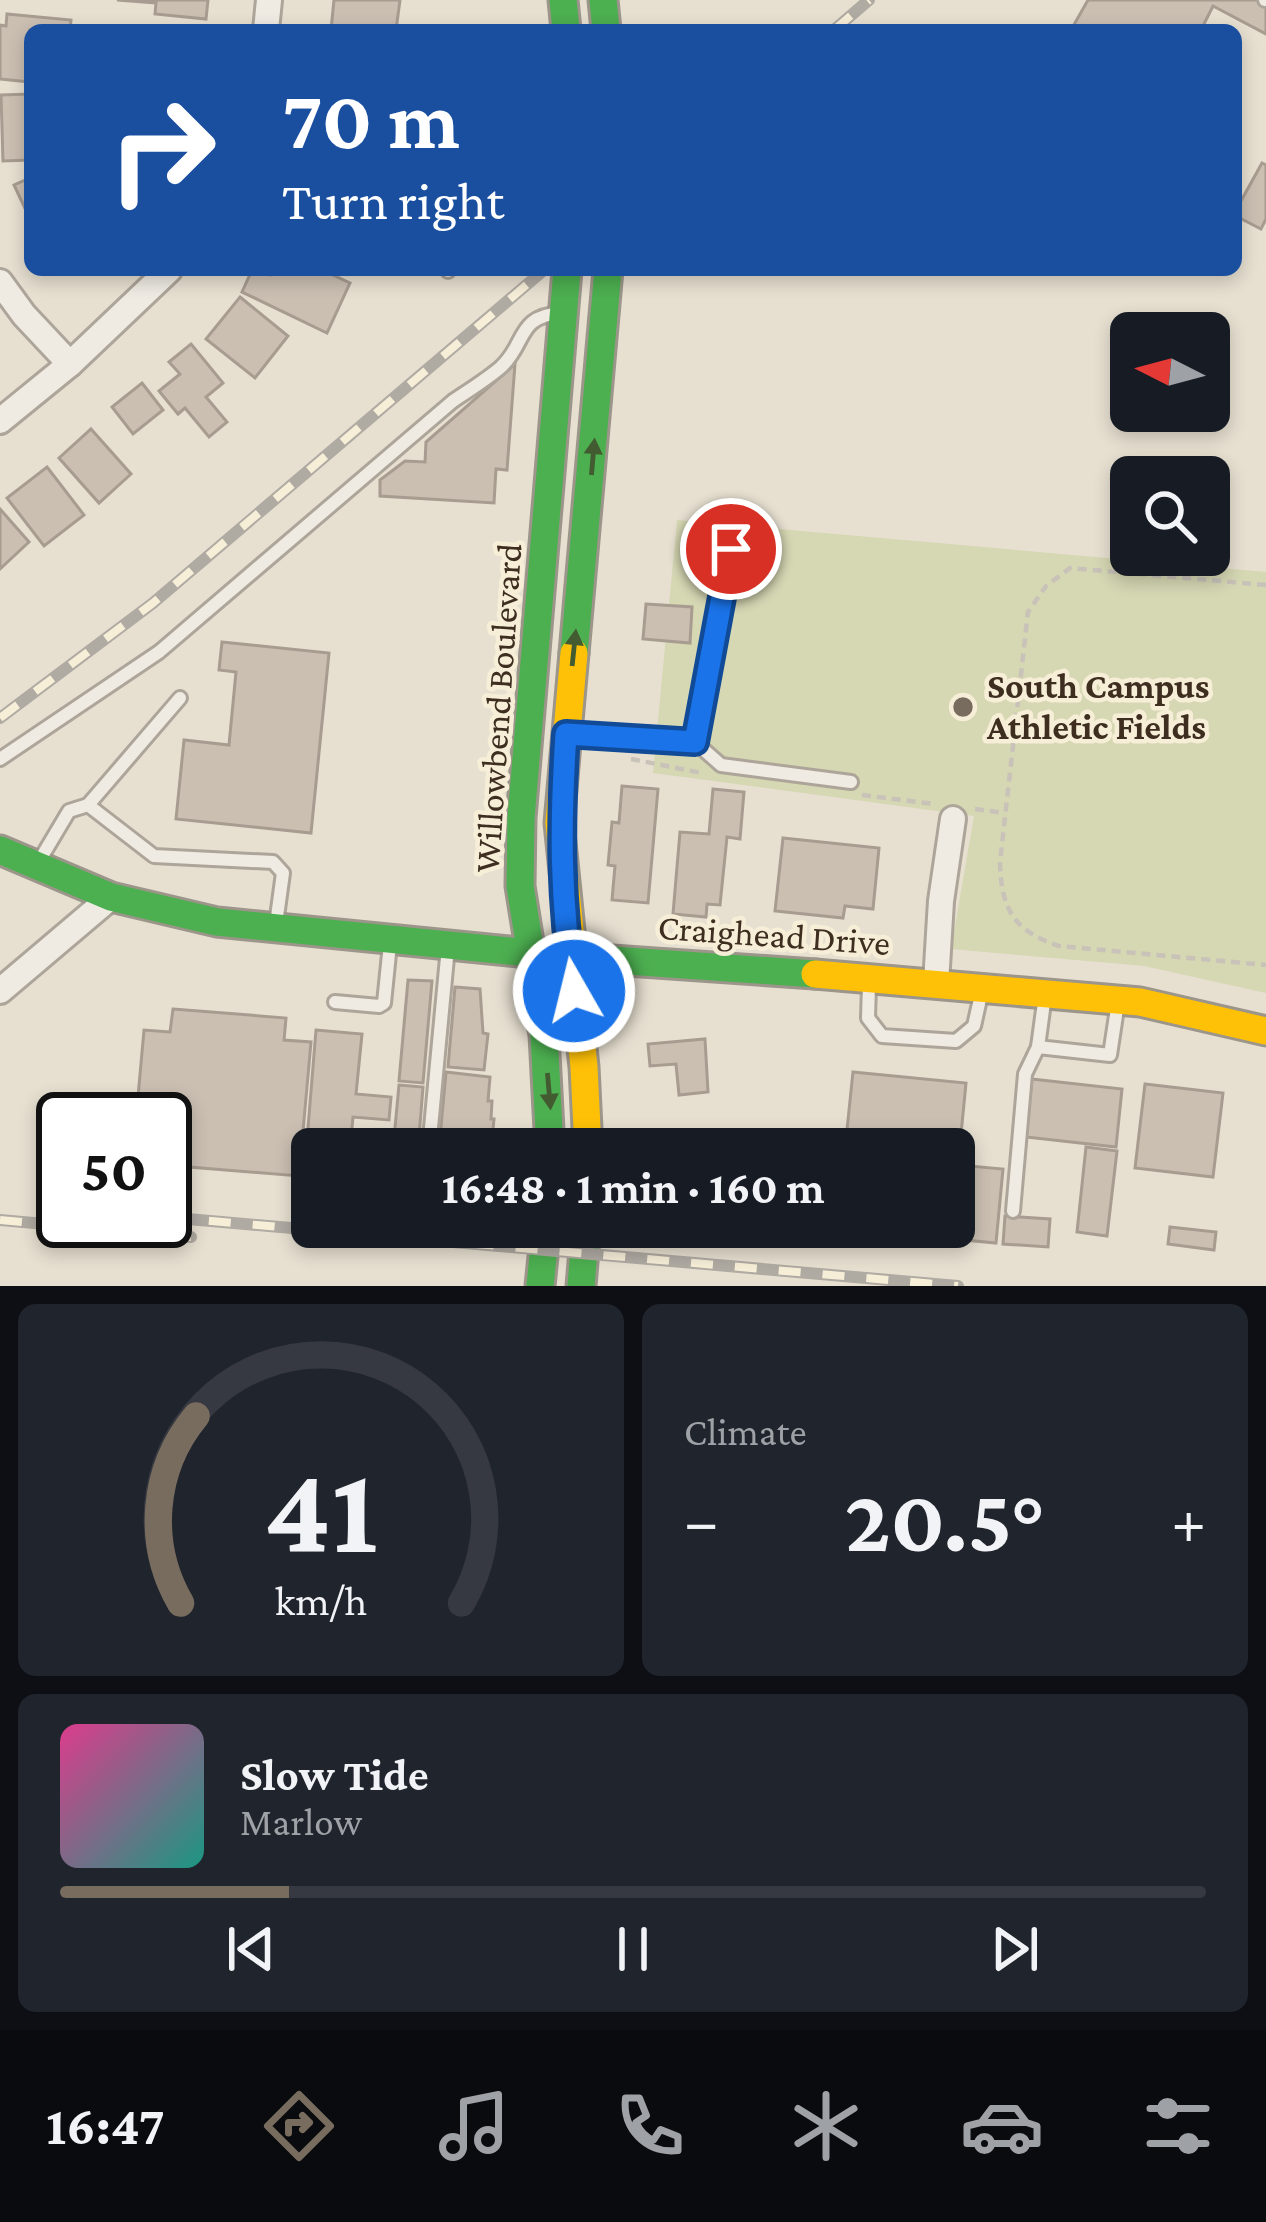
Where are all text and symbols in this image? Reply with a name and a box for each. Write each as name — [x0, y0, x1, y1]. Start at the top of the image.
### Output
icon: right — [84, 72, 240, 228]
text: 70 m — [282, 73, 460, 166]
text: Turn right — [282, 171, 504, 231]
north arrow — [1110, 312, 1230, 432]
map controls — [1110, 312, 1230, 576]
one-way arrow — [584, 438, 603, 475]
button: search — [1110, 456, 1230, 576]
pin — [680, 498, 782, 600]
icon: arrive — [698, 516, 764, 582]
street label: Willowbend Boulevard — [467, 542, 529, 874]
one-way arrow — [565, 628, 584, 666]
place label: South Campus Athletic Fields — [986, 666, 1209, 747]
marker: South Campus Athletic Fields — [950, 694, 976, 720]
street label: Craighead Drive — [657, 907, 891, 963]
position arrow — [511, 928, 637, 1054]
one-way arrow — [539, 1073, 558, 1111]
speed limit sign: 50 — [36, 1092, 192, 1248]
text: 16:48 · 1 min · 160 m — [441, 1163, 825, 1213]
text: Climate — [684, 1410, 807, 1453]
text: 41 — [264, 1440, 378, 1579]
text: 20.5° — [845, 1470, 1045, 1570]
text: − — [684, 1484, 719, 1557]
text: + — [1171, 1484, 1206, 1557]
text: km/h — [275, 1577, 367, 1624]
text: Slow Tide — [240, 1750, 429, 1800]
text: Marlow — [240, 1800, 362, 1843]
icon: previous — [218, 1916, 284, 1982]
icon: pause — [600, 1916, 666, 1982]
icon: next — [982, 1916, 1048, 1982]
icon: directions — [257, 2084, 341, 2168]
icon: music — [432, 2084, 516, 2168]
icon: phone — [608, 2084, 692, 2168]
icon: climate — [784, 2084, 868, 2168]
icon: car — [960, 2084, 1044, 2168]
icon: filters — [1136, 2084, 1220, 2168]
text: 16:47 — [46, 2096, 165, 2156]

